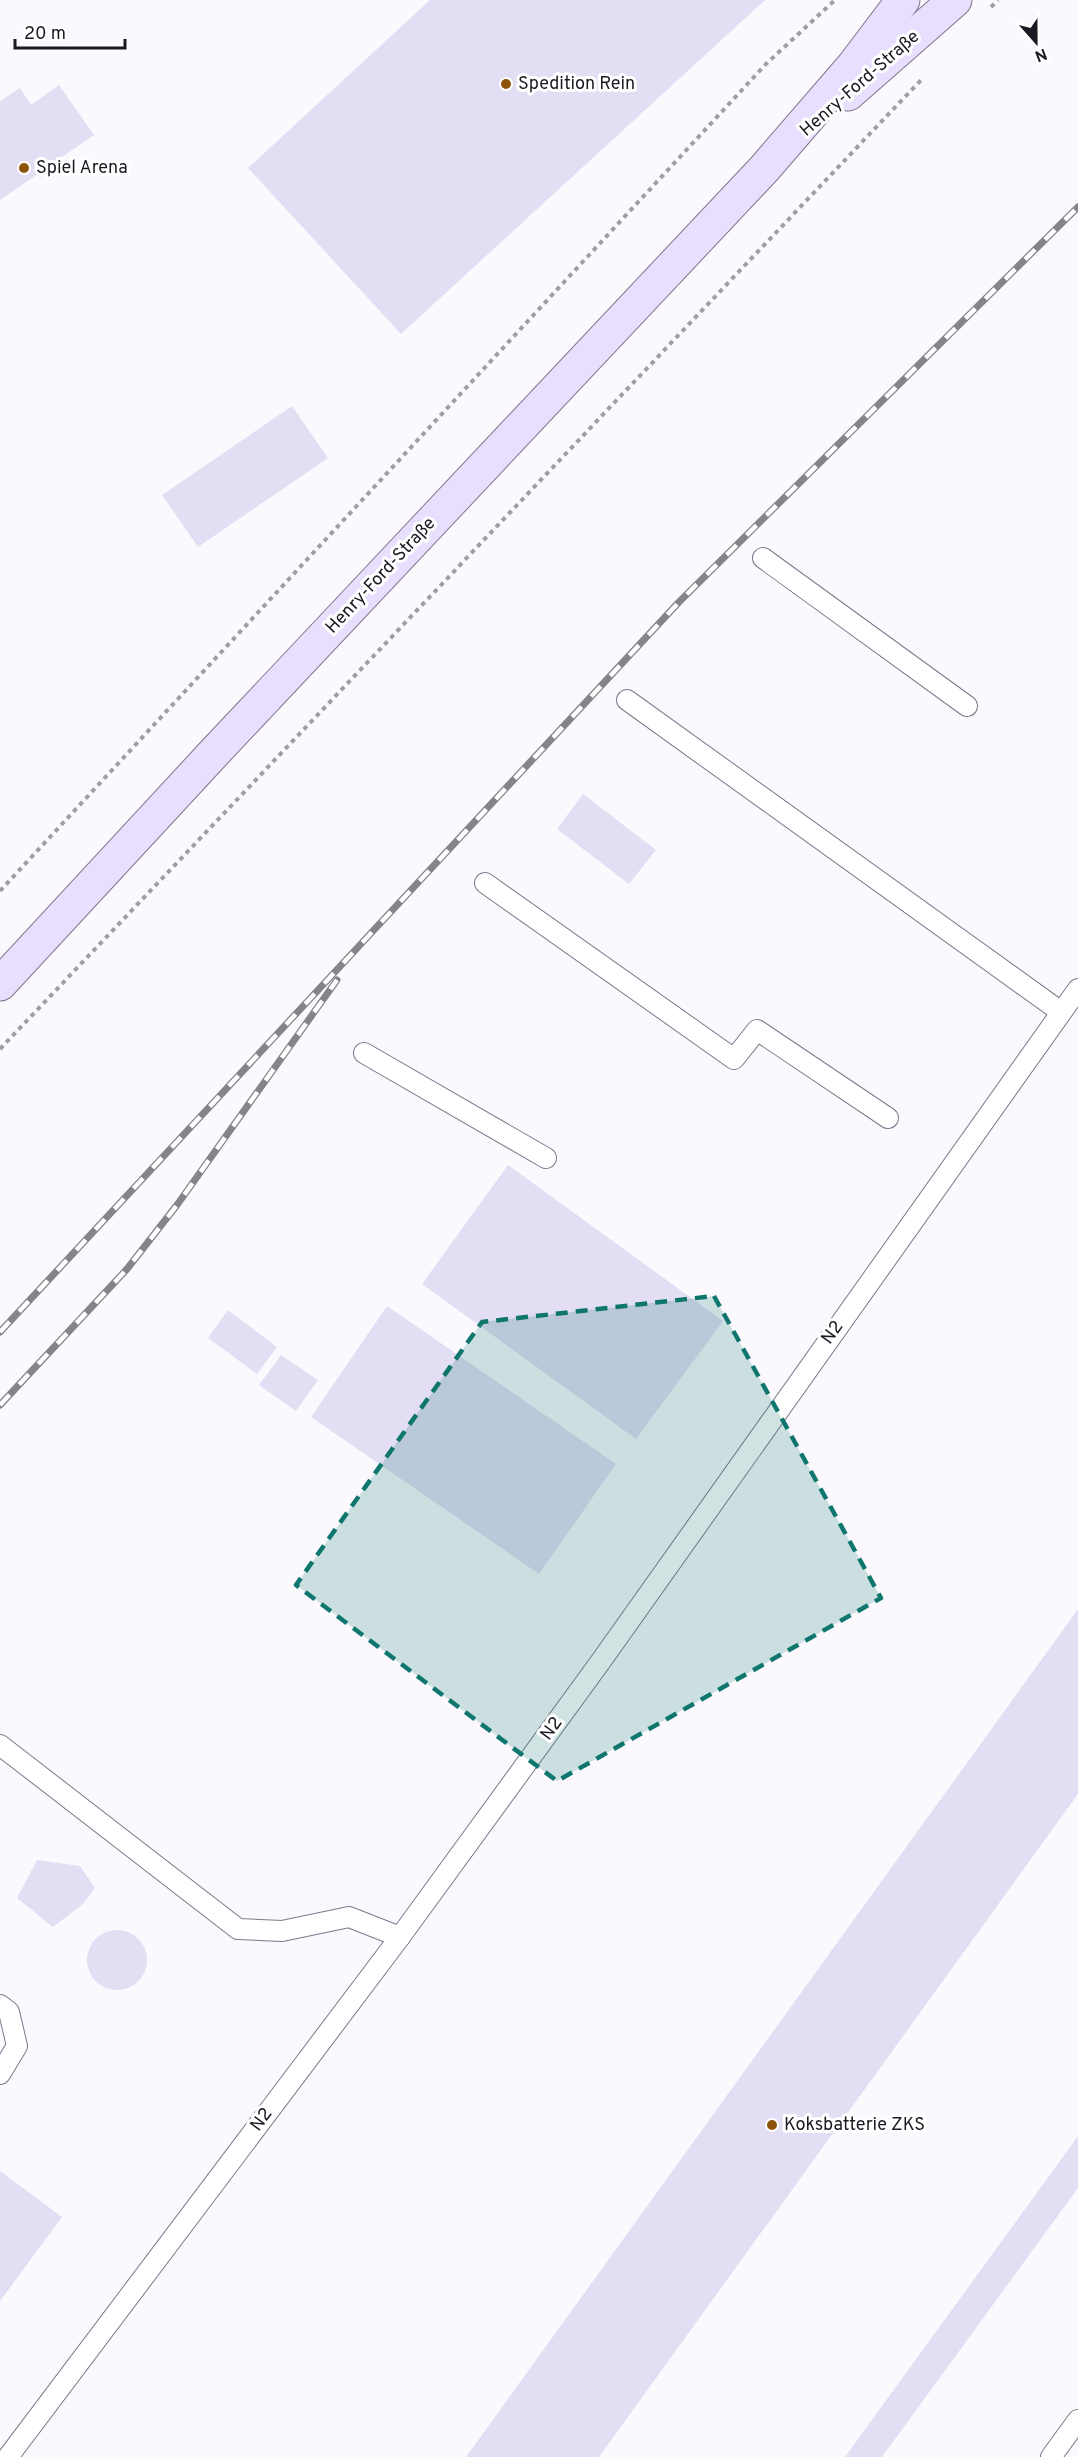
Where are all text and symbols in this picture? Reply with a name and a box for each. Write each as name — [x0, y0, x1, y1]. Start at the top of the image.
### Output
scale bar — [15, 12, 124, 50]
north arrow — [1006, 12, 1066, 72]
text: 20 m — [24, 23, 66, 46]
street label: Henry-Ford-Straße — [795, 26, 925, 142]
text: N — [1032, 43, 1050, 66]
place label: Spedition Rein — [518, 73, 635, 96]
marker: Spedition Rein — [499, 77, 513, 91]
place label: Spiel Arena — [36, 157, 128, 180]
marker: Spiel Arena — [17, 161, 31, 175]
street label: Henry-Ford-Straße — [321, 513, 441, 639]
street label: N2 — [817, 1317, 849, 1349]
street label: N2 — [536, 1713, 568, 1745]
street label: N2 — [246, 2104, 278, 2136]
place label: Koksbatterie ZKS — [784, 2114, 925, 2137]
marker: Koksbatterie ZKS — [765, 2118, 779, 2132]

